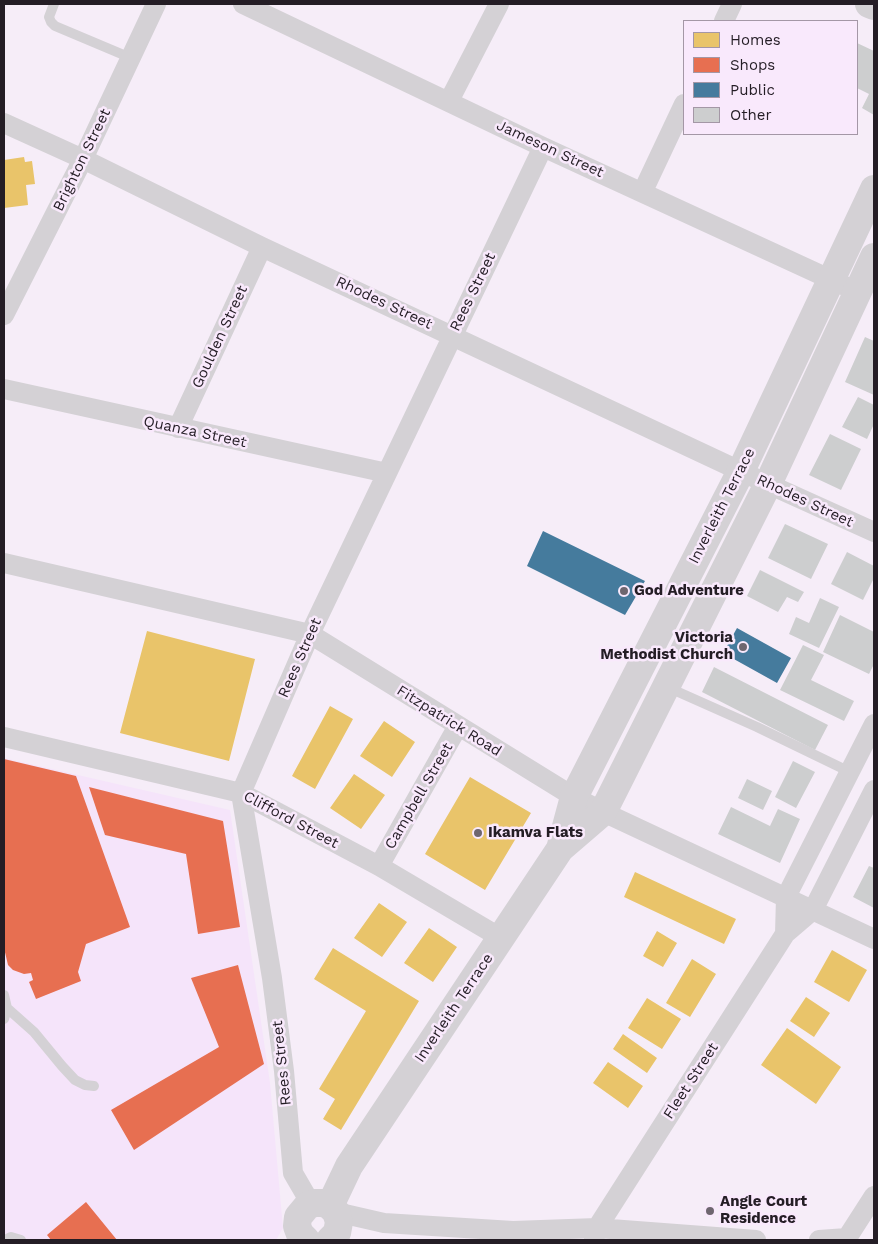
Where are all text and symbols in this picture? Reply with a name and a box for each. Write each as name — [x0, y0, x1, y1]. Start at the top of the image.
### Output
legend — [683, 20, 858, 135]
text: Homes — [730, 31, 781, 49]
text: Shops — [730, 56, 775, 74]
text: Public — [730, 81, 775, 99]
street label: Brighton Street — [49, 106, 115, 214]
text: Other — [730, 106, 772, 124]
street label: Jameson Street — [494, 116, 606, 182]
street label: Rees Street — [446, 250, 500, 334]
street label: Rhodes Street — [333, 273, 435, 333]
street label: Goulden Street — [188, 283, 252, 391]
street label: Quanza Street — [142, 412, 248, 452]
street label: Inverleith Terrace — [685, 445, 759, 567]
street label: Rhodes Street — [754, 471, 856, 531]
place label: God Adventure — [634, 582, 744, 600]
marker: God Adventure — [618, 585, 630, 597]
street label: Rees Street — [274, 615, 326, 701]
place label: Victoria Methodist Church — [600, 629, 733, 664]
marker: Victoria Methodist Church — [737, 641, 749, 653]
street label: Fitzpatrick Road — [393, 682, 505, 760]
street label: Campbell Street — [381, 740, 457, 852]
street label: Clifford Street — [240, 787, 342, 853]
place label: Ikamva Flats — [488, 824, 583, 842]
marker: Ikamva Flats — [472, 827, 484, 839]
street label: Inverleith Terrace — [411, 950, 497, 1066]
street label: Rees Street — [269, 1020, 295, 1106]
street label: Fleet Street — [660, 1039, 722, 1123]
place label: Angle Court Residence — [720, 1193, 807, 1228]
marker: Angle Court Residence — [704, 1205, 716, 1217]

